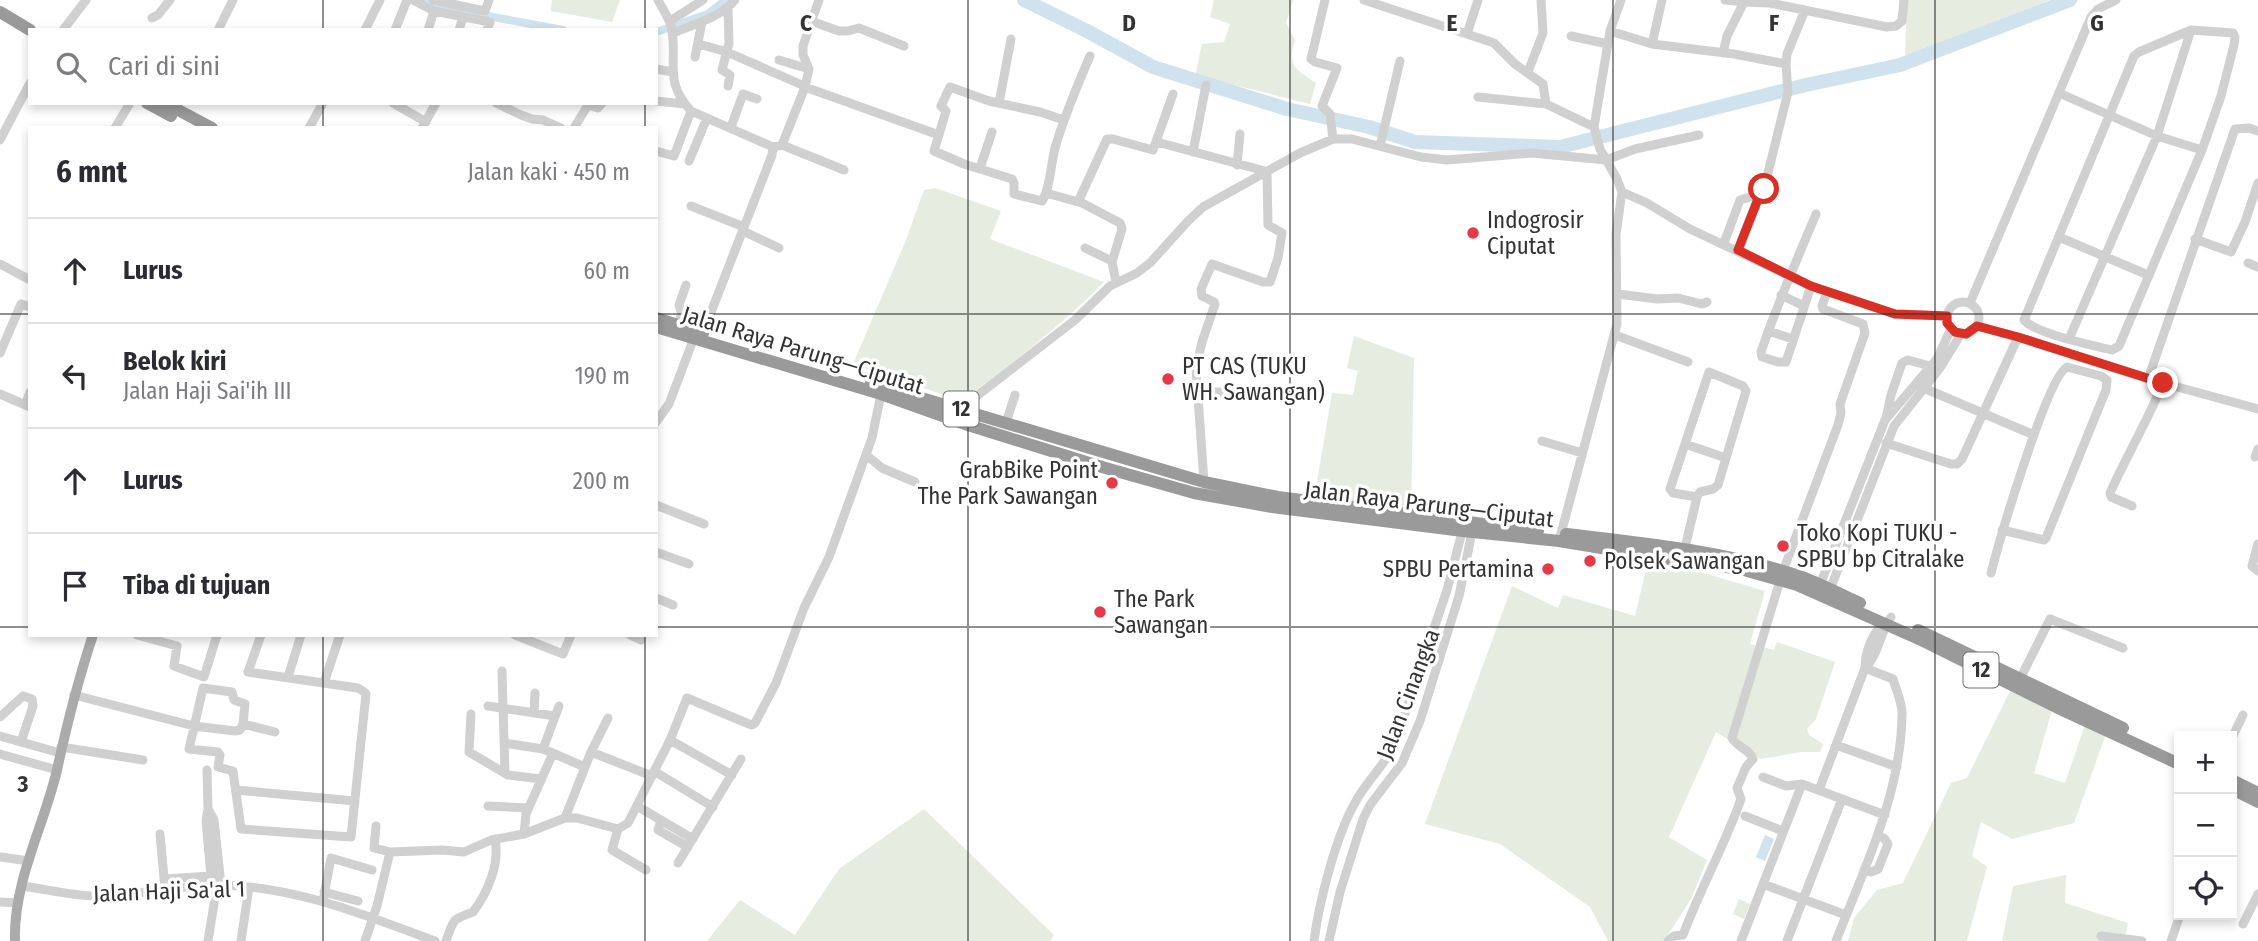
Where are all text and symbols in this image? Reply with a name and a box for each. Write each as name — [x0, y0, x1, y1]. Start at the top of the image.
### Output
text: C — [800, 9, 812, 37]
text: D — [1122, 9, 1136, 37]
text: E — [1447, 9, 1458, 37]
text: F — [1769, 9, 1779, 37]
text: G — [2090, 9, 2104, 37]
search box — [28, 28, 658, 105]
icon: search — [52, 48, 90, 86]
text: Cari di sini — [108, 51, 220, 82]
text: 6 mnt — [56, 154, 127, 190]
text: Jalan kaki · 450 m — [468, 158, 630, 186]
route start — [1748, 173, 1779, 204]
place label: Indogrosir Ciputat — [1487, 206, 1584, 260]
marker: Indogrosir Ciputat — [1465, 225, 1481, 241]
icon: ahead — [56, 252, 94, 290]
text: Lurus — [123, 255, 183, 286]
text: 60 m — [584, 257, 630, 285]
street label: Jalan Raya Parung—Ciputat — [679, 300, 928, 400]
text: Belok kiri — [123, 346, 226, 377]
place label: PT CAS (TUKU WH. Sawangan) — [1182, 352, 1325, 406]
icon: left — [56, 357, 94, 395]
text: 190 m — [575, 362, 630, 390]
route end — [2147, 367, 2178, 398]
marker: PT CAS (TUKU WH. Sawangan) — [1160, 371, 1176, 387]
text: Jalan Haji Sai'ih III — [123, 377, 292, 405]
road number: 12 — [944, 392, 978, 426]
place label: GrabBike Point The Park Sawangan — [918, 456, 1098, 510]
icon: ahead — [56, 462, 94, 500]
text: Lurus — [123, 465, 183, 496]
text: 200 m — [573, 467, 630, 495]
marker: GrabBike Point The Park Sawangan — [1104, 475, 1120, 491]
street label: Jalan Raya Parung—Ciputat — [1303, 475, 1556, 533]
place label: Toko Kopi TUKU - SPBU bp Citralake — [1797, 519, 1964, 573]
marker: Toko Kopi TUKU - SPBU bp Citralake — [1775, 538, 1791, 554]
place label: Polsek Sawangan — [1604, 547, 1765, 575]
marker: Polsek Sawangan — [1582, 553, 1598, 569]
place label: SPBU Pertamina — [1383, 555, 1534, 583]
marker: SPBU Pertamina — [1540, 561, 1556, 577]
icon: arrive — [56, 567, 94, 605]
text: Tiba di tujuan — [123, 570, 270, 601]
place label: The Park Sawangan — [1114, 585, 1208, 639]
marker: The Park Sawangan — [1092, 604, 1108, 620]
street label: Jalan Cinangka — [1370, 625, 1446, 763]
road number: 12 — [1964, 652, 1998, 688]
map controls — [2174, 731, 2237, 920]
button: + — [2174, 731, 2237, 794]
text: 3 — [17, 770, 29, 798]
button: − — [2174, 794, 2237, 857]
button: locate — [2174, 857, 2237, 920]
street label: Jalan Haji Sa'al 1 — [92, 874, 246, 908]

